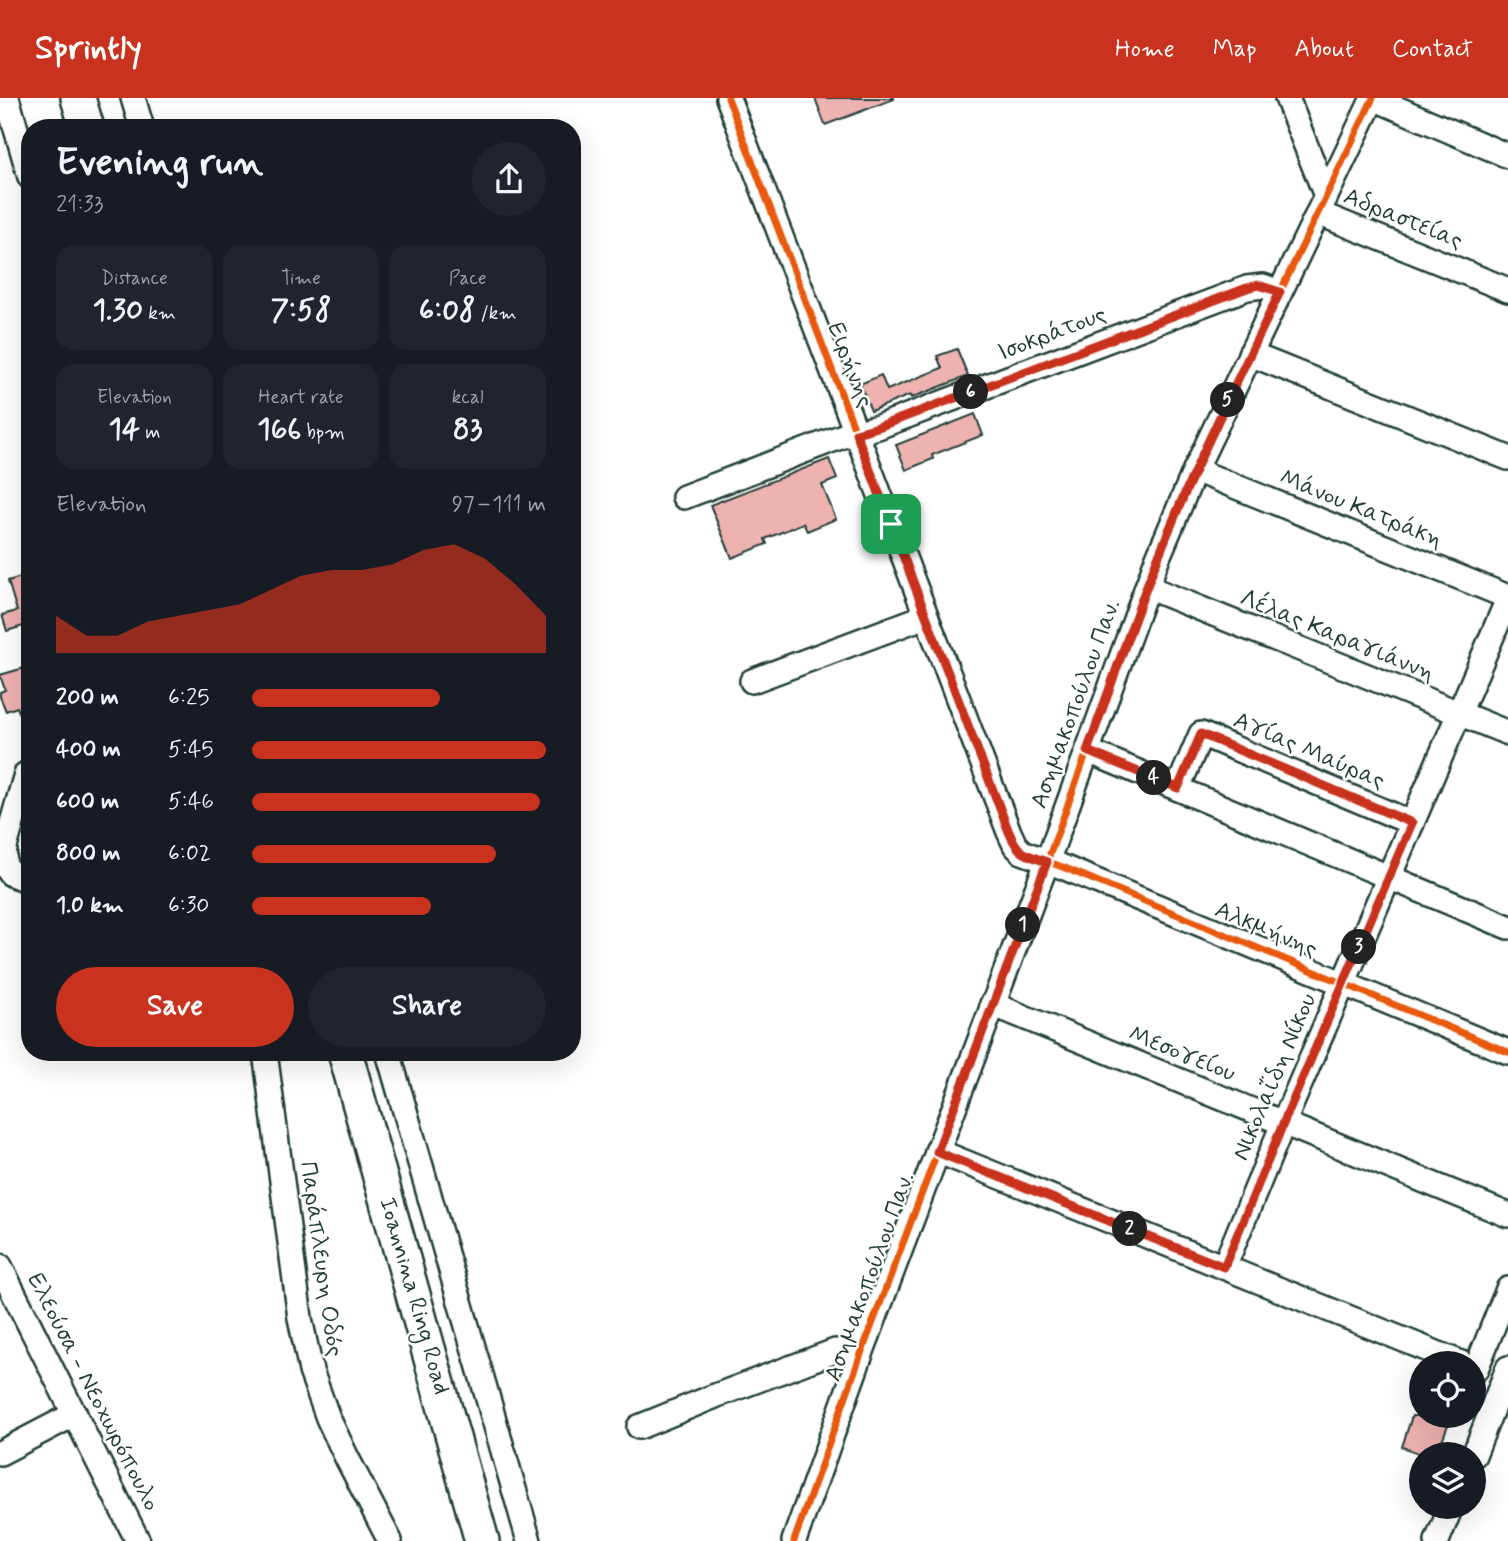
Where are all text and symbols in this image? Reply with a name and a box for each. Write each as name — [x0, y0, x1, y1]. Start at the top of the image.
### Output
text: Sprintly — [35, 27, 142, 71]
text: Home — [1115, 34, 1175, 65]
text: Map — [1213, 34, 1257, 65]
text: About — [1295, 34, 1354, 65]
text: Contact — [1392, 34, 1473, 65]
text: Evening run — [56, 139, 263, 188]
button: share — [472, 142, 546, 216]
street label: Αδραστείας — [1339, 181, 1467, 257]
text: 21:33 — [56, 190, 103, 220]
text: Distance — [101, 266, 168, 291]
text: Time — [281, 266, 321, 291]
text: Pace — [449, 266, 487, 291]
text: 1.30 — [93, 291, 143, 330]
text: 7:58 — [271, 291, 331, 330]
text: 6:08 — [419, 291, 475, 330]
street label: Ισοκράτους — [993, 299, 1111, 369]
text: km — [143, 301, 176, 326]
text: /km — [475, 301, 517, 326]
street label: Ειρήνης — [820, 318, 880, 412]
pin: 6 — [954, 374, 988, 410]
text: 6 — [966, 379, 975, 404]
pin: 5 — [1210, 382, 1246, 418]
text: Elevation — [97, 385, 172, 410]
text: Heart rate — [258, 385, 344, 410]
text: kcal — [452, 385, 484, 410]
text: 5 — [1222, 387, 1233, 412]
text: 14 — [108, 410, 140, 449]
text: 166 — [257, 410, 301, 449]
text: 83 — [453, 410, 482, 449]
text: m — [140, 420, 160, 445]
text: bpm — [301, 420, 345, 445]
street label: Μάνου Κατράκη — [1275, 462, 1447, 556]
text: Elevation — [56, 490, 147, 520]
text: 97–111 m — [452, 490, 546, 520]
pin — [861, 494, 921, 554]
icon: arrive — [872, 505, 910, 543]
street label: Λέλας Καραγιάννη — [1235, 582, 1439, 689]
street label: Ασημακοπούλου Παν. — [1024, 595, 1128, 813]
text: 200 m — [56, 683, 119, 713]
text: 6:25 — [168, 683, 209, 713]
street label: Αγίας Μαύρας — [1228, 705, 1390, 797]
text: 400 m — [56, 735, 121, 765]
text: 5:45 — [168, 735, 214, 765]
pin: 4 — [1136, 760, 1172, 796]
text: 4 — [1148, 765, 1159, 790]
text: 600 m — [56, 787, 119, 817]
text: 5:46 — [168, 787, 214, 817]
text: 800 m — [56, 839, 120, 869]
text: 6:02 — [168, 839, 211, 869]
text: 1.0 km — [56, 891, 124, 921]
text: 6:30 — [168, 891, 209, 921]
street label: Αλκμήνης — [1210, 895, 1322, 965]
pin: 1 — [1006, 908, 1040, 942]
text: 1 — [1018, 912, 1027, 937]
pin: 3 — [1342, 930, 1376, 964]
text: 3 — [1354, 934, 1363, 959]
button: Save — [56, 967, 294, 1047]
button: Share — [308, 967, 546, 1047]
street label: Νικολαΐδη Νίκου — [1226, 989, 1324, 1165]
street label: Μεσογείου — [1124, 1018, 1240, 1090]
street label: Παράπλευρη Οδός — [292, 1159, 350, 1359]
street label: Ασημακοπούλου Παν. — [818, 1168, 922, 1386]
street label: Ioannina Ring Road — [369, 1194, 457, 1399]
pin: 2 — [1112, 1212, 1148, 1246]
text: 2 — [1125, 1216, 1134, 1241]
street label: Ελεούσα - Νεοχωρόπουλο — [19, 1268, 167, 1516]
map controls — [1409, 1351, 1486, 1519]
button: locate — [1409, 1351, 1486, 1428]
button: layers — [1409, 1442, 1486, 1519]

